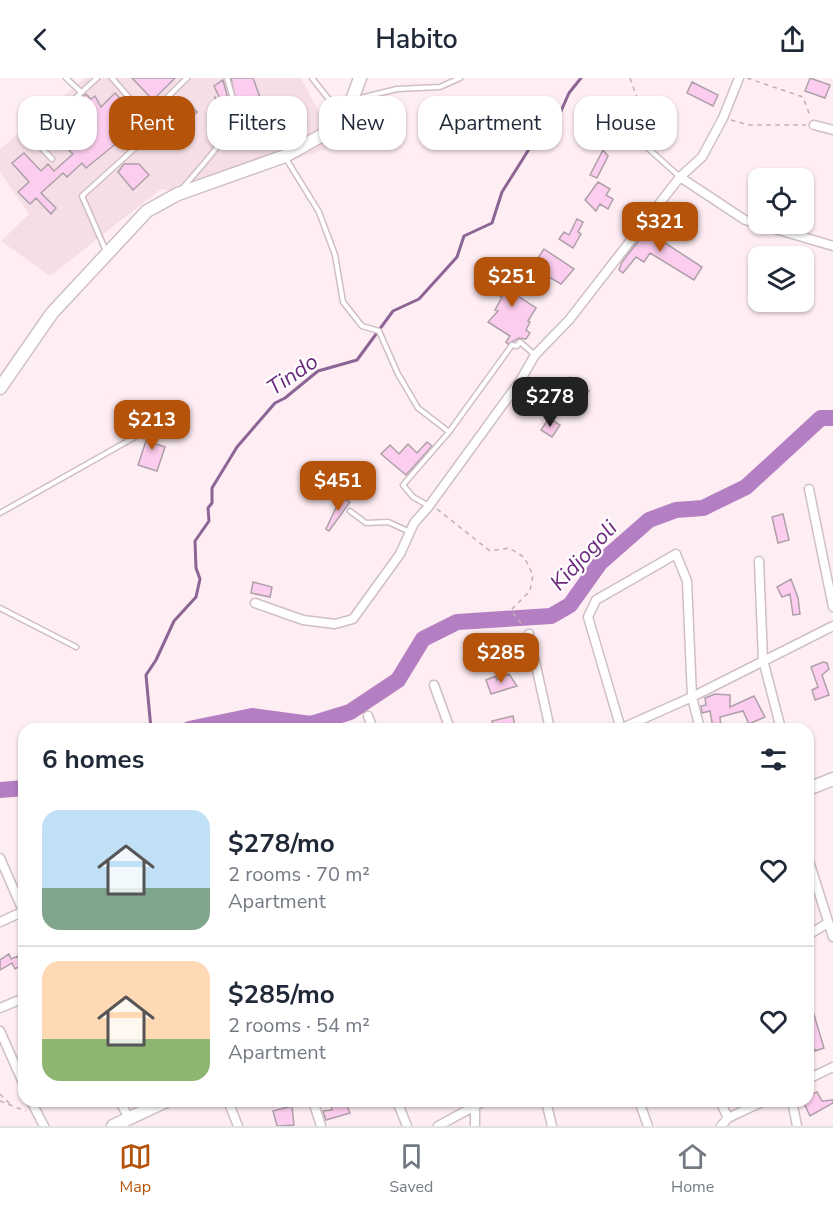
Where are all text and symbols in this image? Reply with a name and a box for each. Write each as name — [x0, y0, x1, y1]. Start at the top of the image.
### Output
text: Habito — [375, 21, 458, 58]
icon: back — [24, 23, 57, 56]
icon: share — [776, 23, 809, 56]
chip: Buy — [18, 96, 97, 150]
chip: Rent — [109, 96, 195, 150]
chip: Filters — [207, 96, 307, 150]
chip: New — [319, 96, 406, 150]
chip: Apartment — [418, 96, 562, 150]
chip: House — [574, 96, 677, 150]
map controls — [748, 168, 814, 312]
button: locate — [748, 168, 814, 234]
pin: $321 — [624, 202, 696, 253]
text: $321 — [636, 208, 684, 235]
button: layers — [748, 246, 814, 312]
pin: $251 — [476, 257, 548, 308]
text: $251 — [488, 263, 536, 290]
water label: Tindo — [261, 347, 324, 403]
pin: $278 — [514, 377, 586, 428]
text: $278 — [526, 383, 574, 410]
pin: $213 — [116, 400, 188, 451]
text: $213 — [128, 406, 176, 433]
pin: $451 — [302, 461, 374, 512]
text: $451 — [314, 467, 362, 494]
water label: Kidjogoli — [543, 513, 625, 597]
pin: $285 — [465, 633, 537, 684]
text: $285 — [477, 639, 525, 666]
text: 6 homes — [42, 742, 144, 777]
icon: filters — [757, 743, 790, 776]
text: $278/mo — [228, 826, 335, 861]
icon: home — [90, 834, 162, 906]
icon: heart — [757, 854, 790, 887]
text: 2 rooms · 70 m² — [228, 861, 370, 888]
text: Apartment — [228, 888, 326, 915]
text: $285/mo — [228, 977, 335, 1012]
icon: home — [90, 985, 162, 1057]
icon: heart — [757, 1005, 790, 1038]
text: 2 rooms · 54 m² — [228, 1012, 370, 1039]
text: Apartment — [228, 1039, 326, 1066]
tab: Map — [119, 1140, 152, 1198]
tab: Saved — [389, 1140, 433, 1198]
tab: Home — [671, 1140, 714, 1198]

